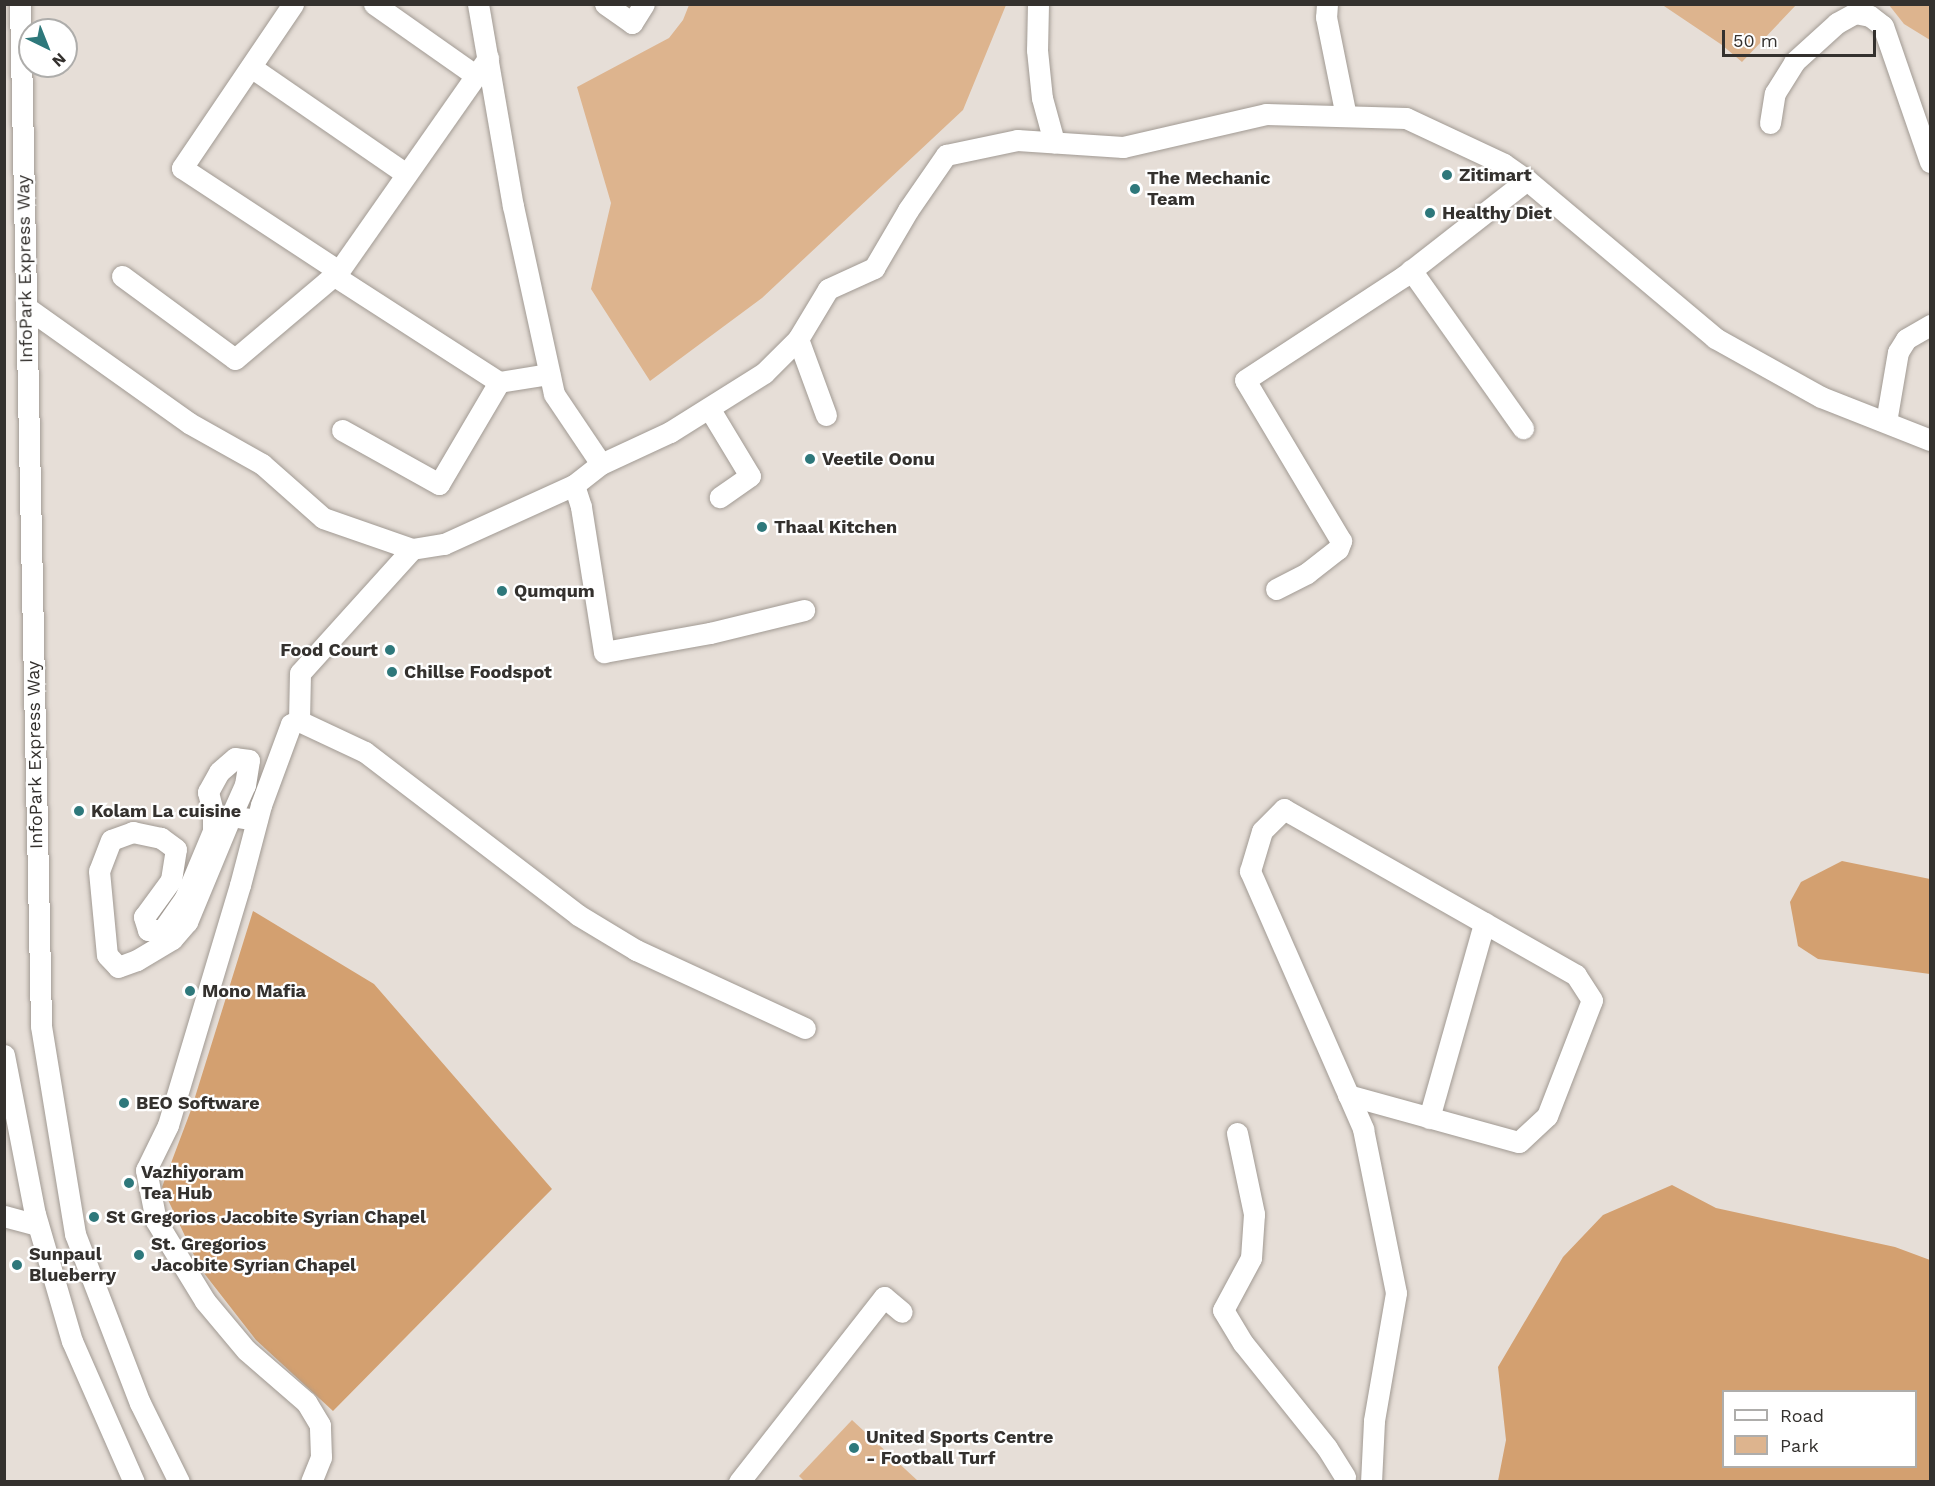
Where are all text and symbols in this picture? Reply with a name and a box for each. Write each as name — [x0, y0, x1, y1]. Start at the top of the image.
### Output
north arrow — [18, 18, 78, 78]
scale bar — [1725, 18, 1880, 56]
text: 50 m — [1733, 30, 1778, 51]
text: N — [48, 49, 70, 71]
place label: Zitimart — [1459, 164, 1532, 186]
place label: The Mechanic Team — [1147, 168, 1270, 210]
marker: Zitimart — [1440, 168, 1454, 182]
street label: InfoPark Express Way — [13, 174, 37, 364]
marker: The Mechanic Team — [1128, 182, 1142, 196]
place label: Healthy Diet — [1442, 202, 1552, 224]
marker: Healthy Diet — [1423, 206, 1437, 220]
place label: Veetile Oonu — [822, 448, 935, 470]
marker: Veetile Oonu — [803, 452, 817, 466]
place label: Thaal Kitchen — [774, 516, 897, 538]
marker: Thaal Kitchen — [755, 520, 769, 534]
place label: Qumqum — [514, 580, 595, 602]
marker: Qumqum — [495, 584, 509, 598]
place label: Food Court — [280, 639, 378, 661]
marker: Food Court — [383, 643, 397, 657]
street label: InfoPark Express Way — [23, 660, 47, 850]
place label: Chillse Foodspot — [404, 661, 552, 683]
marker: Chillse Foodspot — [385, 665, 399, 679]
place label: Kolam La cuisine — [91, 800, 241, 822]
marker: Kolam La cuisine — [72, 804, 86, 818]
place label: Mono Mafia — [202, 980, 306, 1002]
marker: Mono Mafia — [183, 984, 197, 998]
place label: BEO Software — [136, 1092, 260, 1114]
marker: BEO Software — [117, 1096, 131, 1110]
place label: Vazhiyoram Tea Hub — [141, 1162, 244, 1204]
marker: Vazhiyoram Tea Hub — [122, 1176, 136, 1190]
place label: St Gregorios Jacobite Syrian Chapel — [106, 1206, 426, 1228]
marker: St Gregorios Jacobite Syrian Chapel — [87, 1210, 101, 1224]
place label: St. Gregorios Jacobite Syrian Chapel — [151, 1234, 356, 1276]
place label: Sunpaul Blueberry — [29, 1244, 116, 1286]
marker: St. Gregorios Jacobite Syrian Chapel — [132, 1248, 146, 1262]
marker: Sunpaul Blueberry — [10, 1258, 24, 1272]
legend — [1722, 1390, 1917, 1468]
text: Road — [1780, 1405, 1824, 1426]
place label: United Sports Centre - Football Turf — [866, 1427, 1053, 1470]
text: Park — [1780, 1435, 1819, 1456]
marker: United Sports Centre - Football Turf — [847, 1441, 861, 1455]

